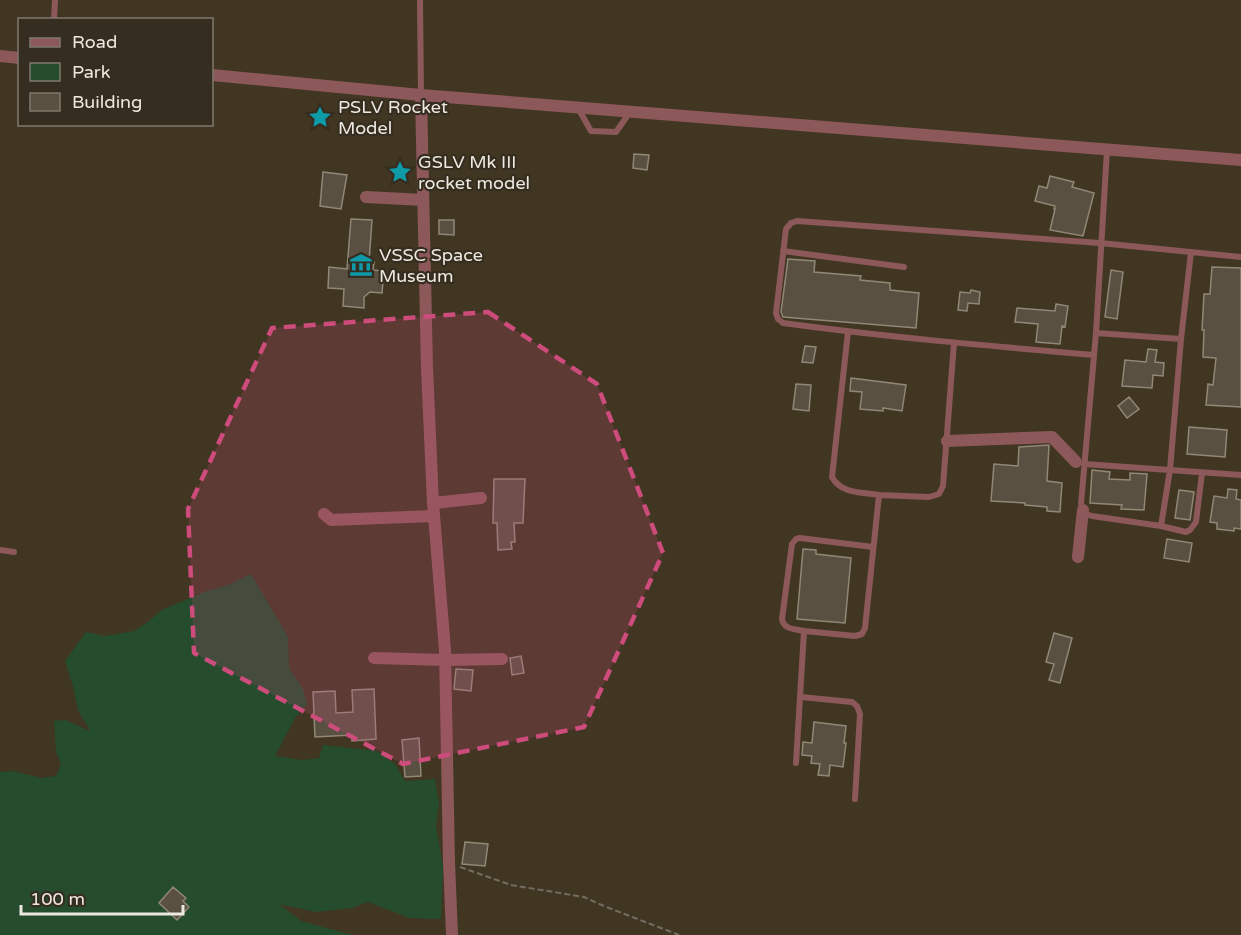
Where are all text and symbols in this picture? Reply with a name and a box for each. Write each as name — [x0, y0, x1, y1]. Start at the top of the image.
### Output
legend — [18, 18, 213, 126]
text: Road — [72, 31, 117, 53]
text: Park — [72, 61, 111, 83]
text: Building — [72, 91, 142, 113]
place label: PSLV Rocket Model — [338, 96, 448, 139]
place icon: PSLV Rocket Model — [307, 104, 333, 130]
place label: GSLV Mk III rocket model — [418, 151, 530, 194]
place icon: GSLV Mk III rocket model — [387, 159, 413, 185]
place label: VSSC Space Museum — [379, 244, 483, 287]
museum icon: VSSC Space Museum — [348, 252, 374, 278]
scale bar — [21, 878, 183, 916]
text: 100 m — [30, 888, 85, 910]

